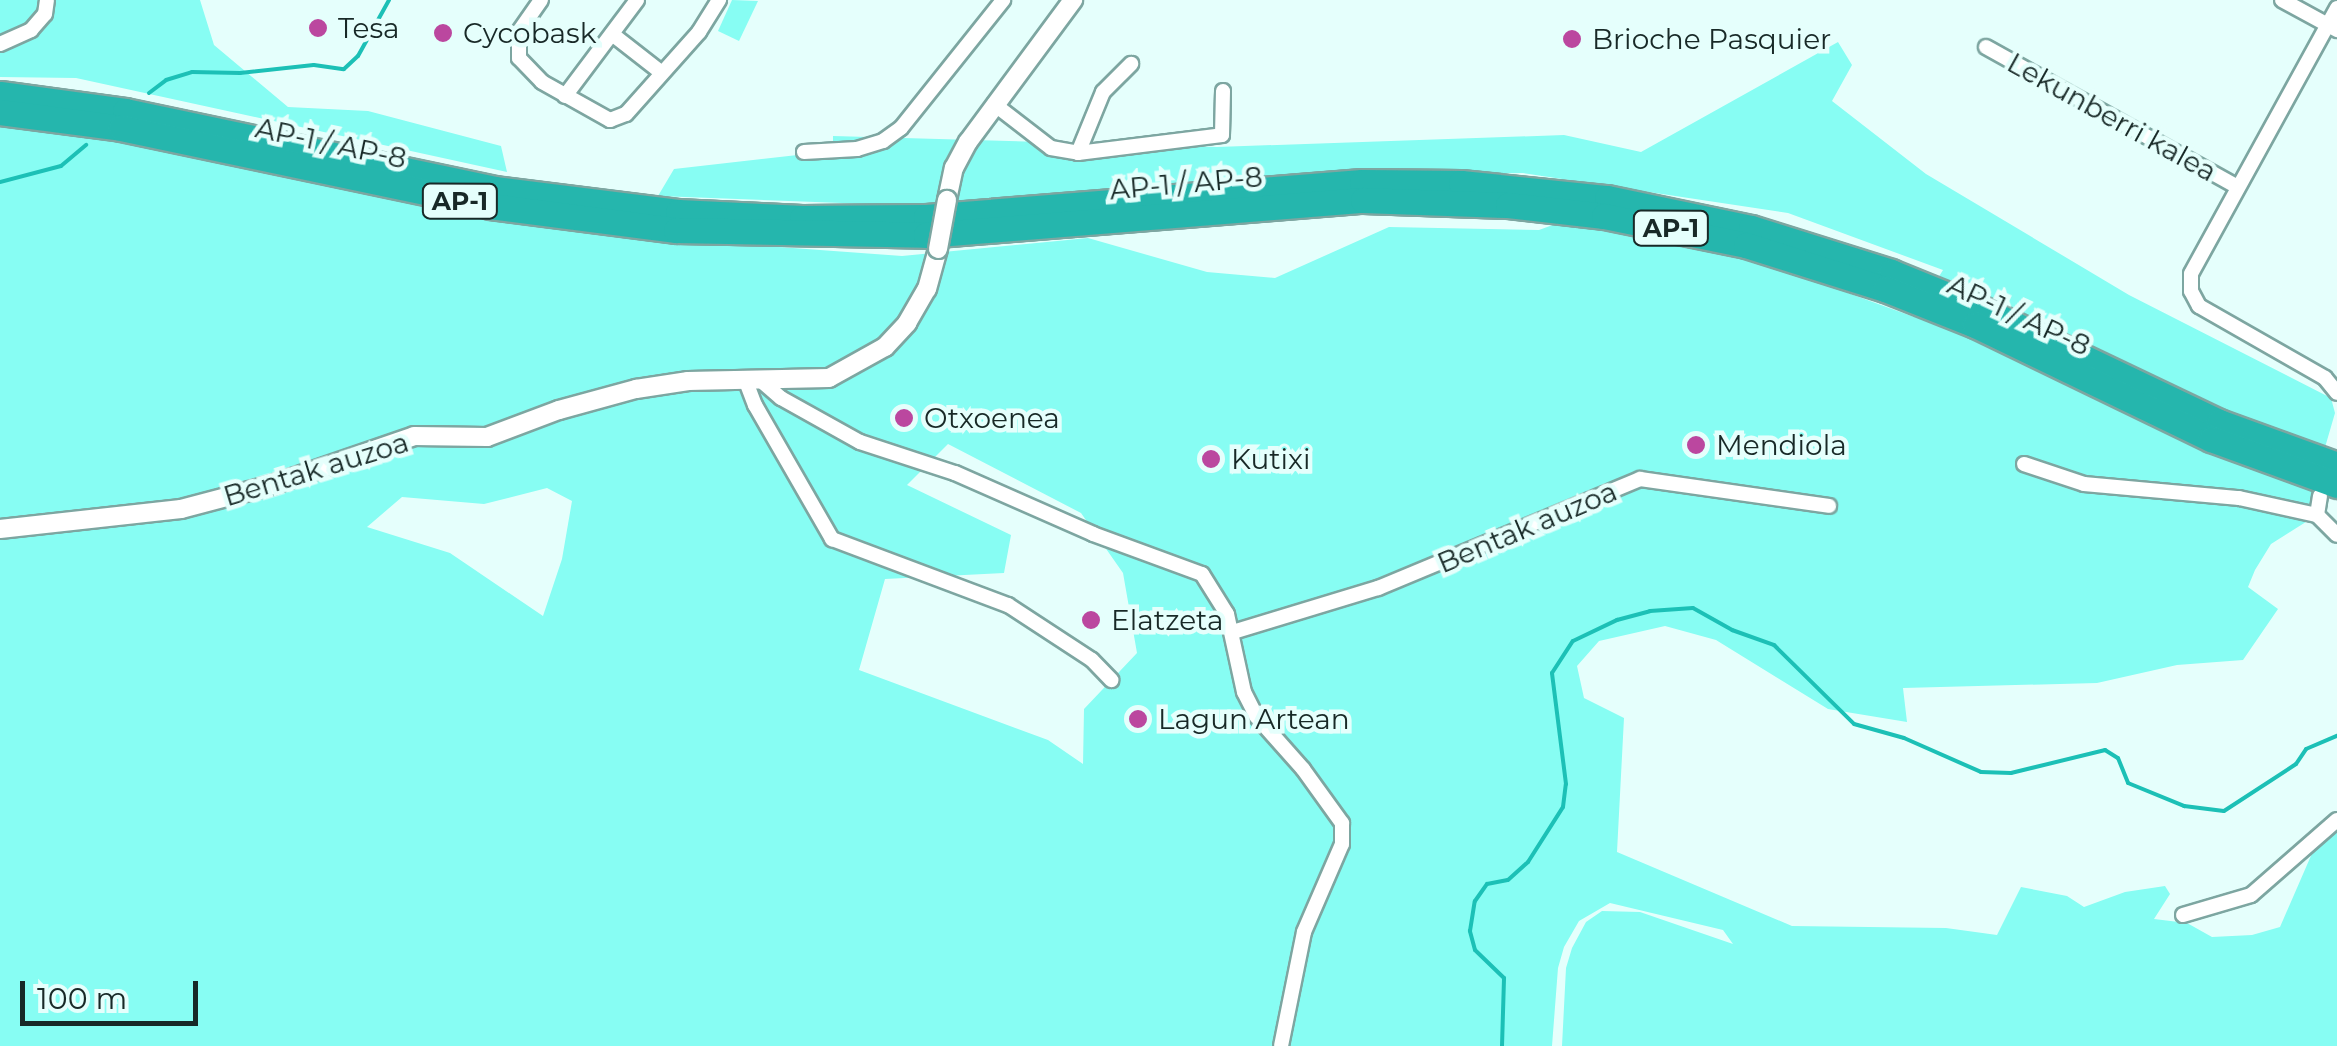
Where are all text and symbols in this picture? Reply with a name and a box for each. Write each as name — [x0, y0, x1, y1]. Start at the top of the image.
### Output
place label: Tesa — [338, 11, 400, 45]
place label: Cycobask — [463, 16, 596, 50]
marker: Tesa — [307, 17, 329, 39]
marker: Cycobask — [432, 22, 454, 44]
place label: Brioche Pasquier — [1592, 22, 1831, 56]
marker: Brioche Pasquier — [1561, 28, 1583, 50]
street label: Lekunberri kalea — [2002, 46, 2222, 188]
street label: AP-1 / AP-8 — [253, 111, 409, 175]
street label: AP-1 / AP-8 — [1108, 160, 1264, 206]
road number: AP-1 — [420, 181, 500, 221]
road number: AP-1 — [1631, 208, 1711, 248]
street label: AP-1 / AP-8 — [1942, 267, 2096, 363]
place label: Otxoenea — [924, 401, 1060, 435]
marker: Otxoenea — [893, 407, 915, 429]
street label: Bentak auzoa — [219, 425, 413, 513]
place label: Mendiola — [1716, 428, 1847, 462]
marker: Mendiola — [1685, 434, 1707, 456]
place label: Kutixi — [1231, 442, 1311, 476]
marker: Kutixi — [1200, 448, 1222, 470]
street label: Bentak auzoa — [1432, 474, 1622, 580]
place label: Elatzeta — [1111, 603, 1223, 637]
marker: Elatzeta — [1080, 609, 1102, 631]
place label: Lagun Artean — [1158, 702, 1350, 736]
marker: Lagun Artean — [1127, 708, 1149, 730]
scale bar — [25, 961, 202, 1023]
text: 100 m — [37, 980, 127, 1017]

